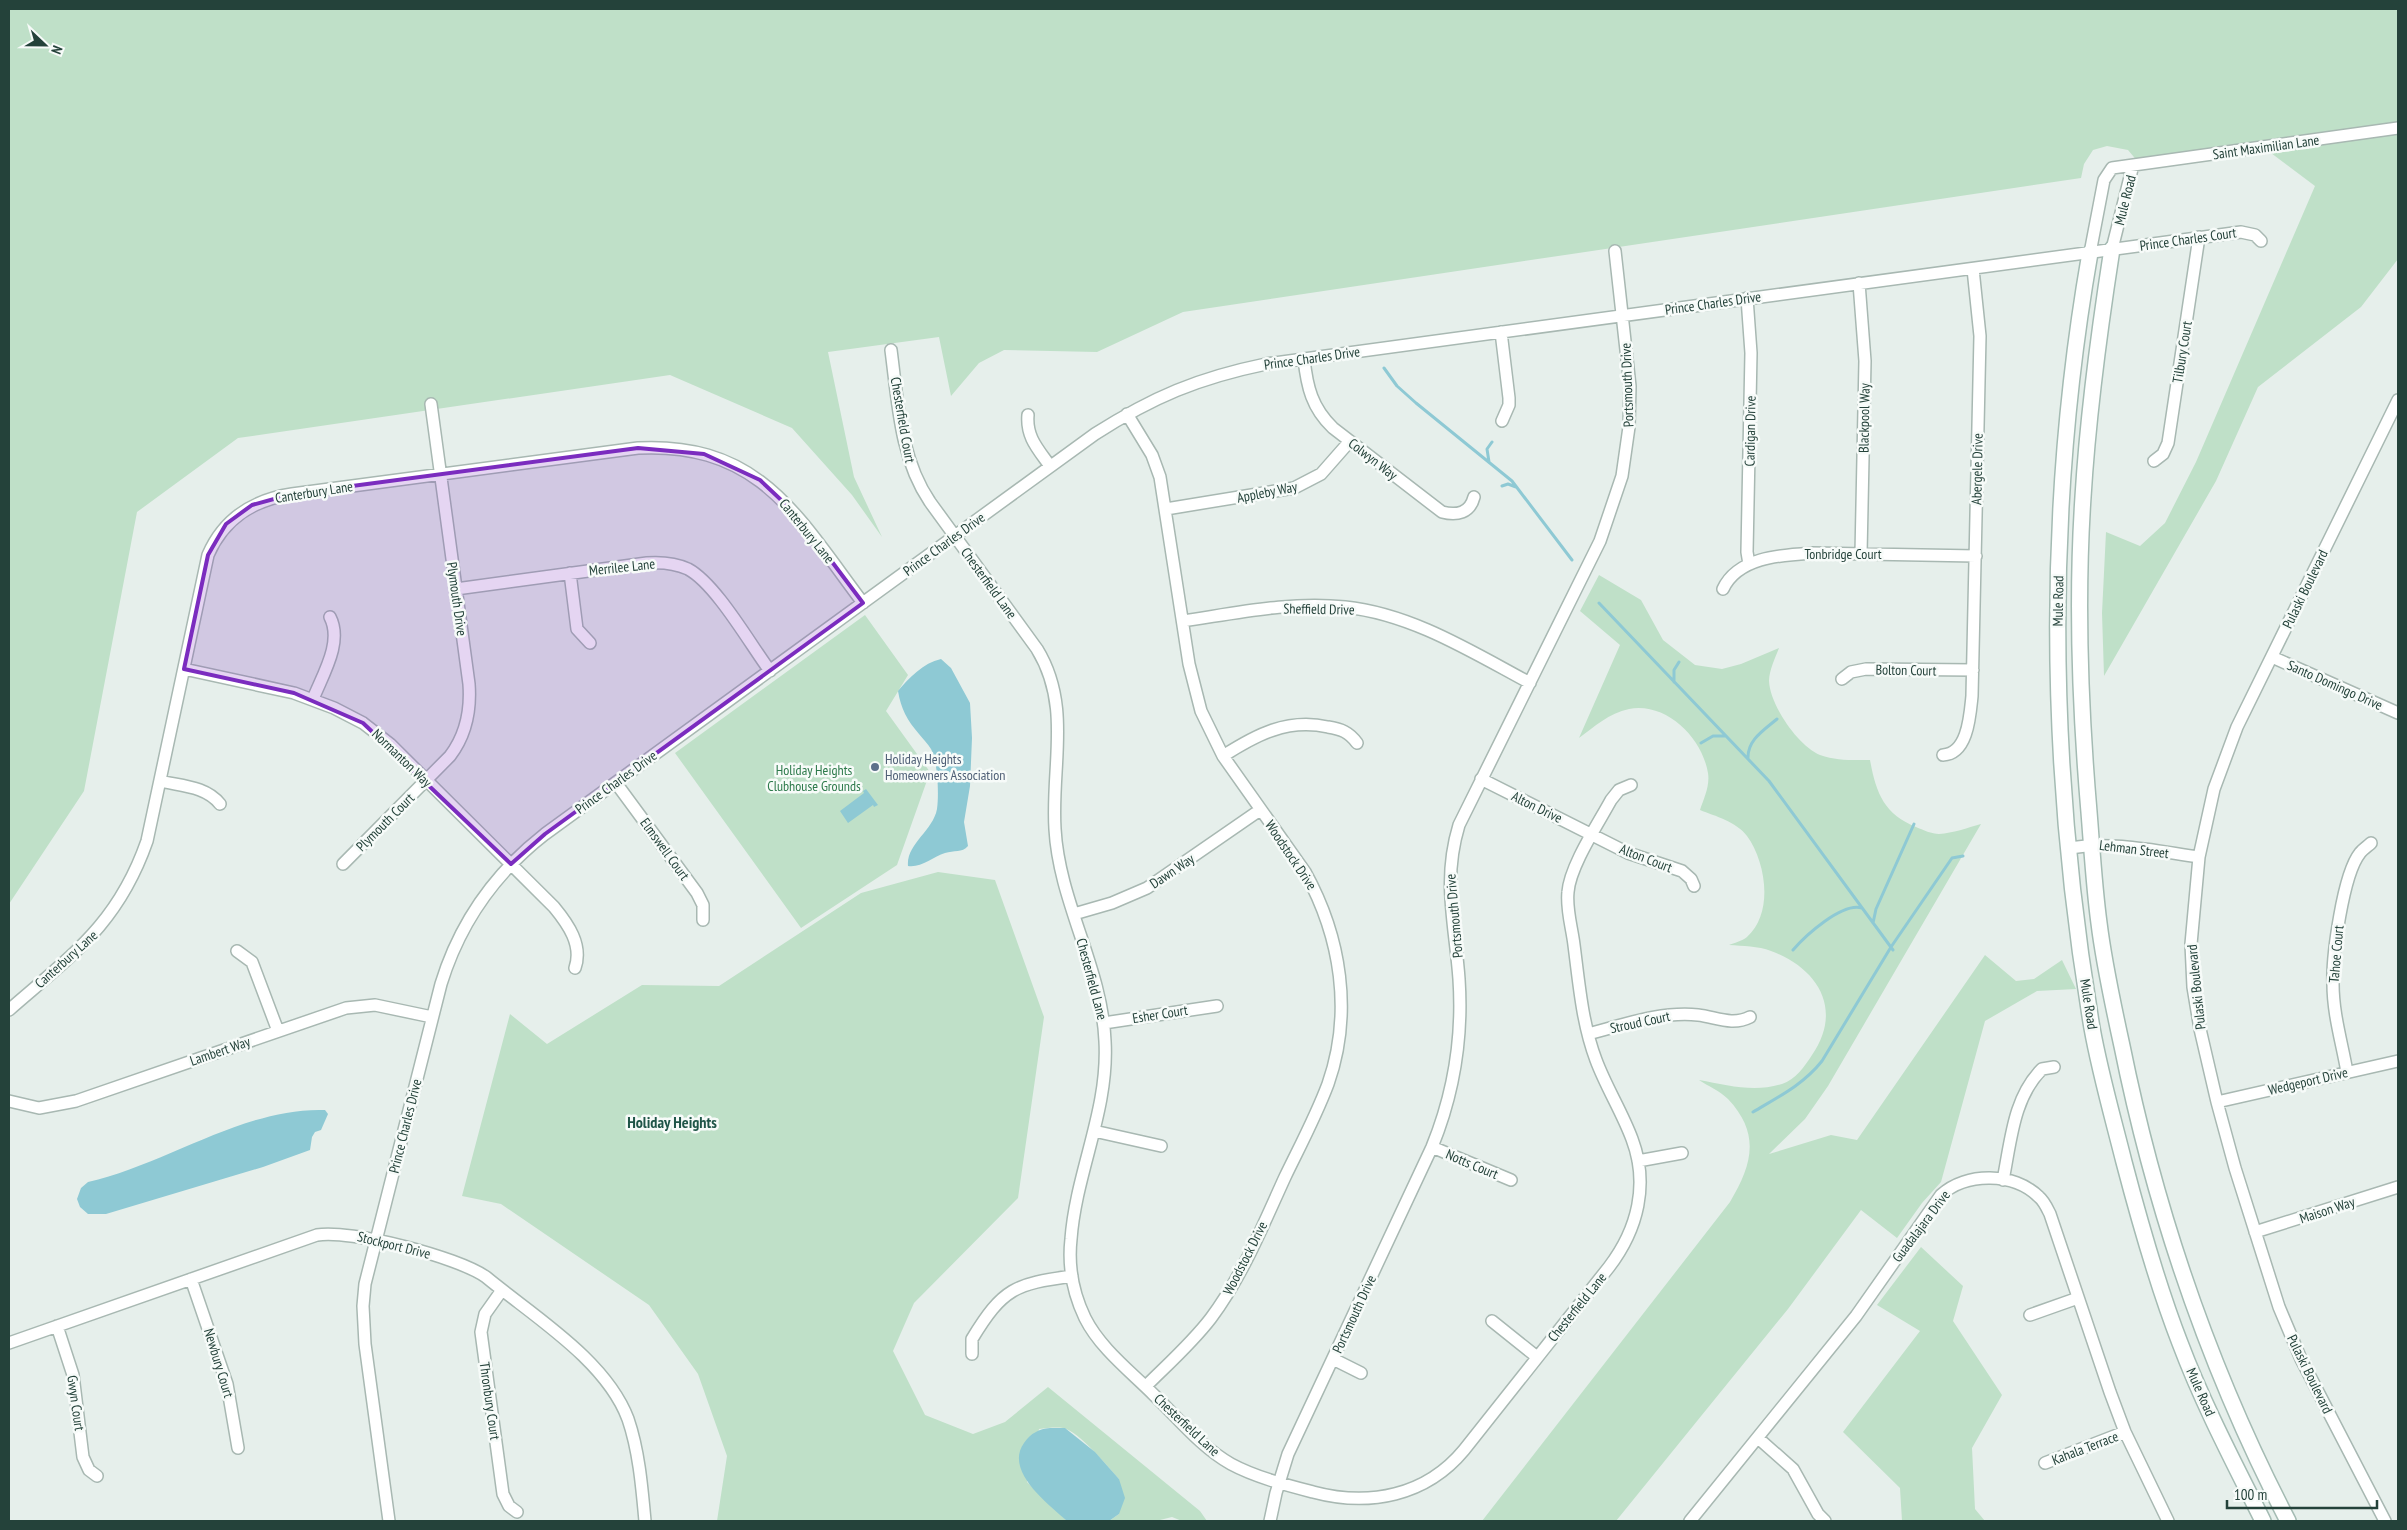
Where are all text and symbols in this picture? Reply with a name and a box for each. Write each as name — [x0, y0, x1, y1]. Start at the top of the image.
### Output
north arrow — [20, 20, 70, 70]
text: N — [47, 43, 67, 57]
street label: Saint Maximilian Lane — [2212, 131, 2321, 163]
street label: Mule Road — [2110, 173, 2140, 227]
street label: Prince Charles Court — [2139, 223, 2238, 255]
street label: Prince Charles Drive — [1664, 287, 1762, 319]
street label: Tilbury Court — [2168, 320, 2196, 384]
street label: Prince Charles Drive — [1263, 342, 1361, 374]
street label: Portsmouth Drive — [1617, 342, 1637, 427]
street label: Chesterfield Court — [887, 376, 919, 464]
street label: Blackpool Way — [1854, 382, 1874, 453]
street label: Cardigan Drive — [1740, 395, 1760, 467]
street label: Abergele Drive — [1967, 433, 1987, 505]
street label: Colwyn Way — [1345, 434, 1402, 484]
street label: Canterbury Lane — [274, 477, 354, 507]
street label: Appleby Way — [1235, 477, 1299, 507]
street label: Canterbury Lane — [775, 495, 839, 567]
street label: Prince Charles Drive — [900, 508, 989, 580]
street label: Chesterfield Lane — [957, 544, 1021, 622]
street label: Tonbridge Court — [1805, 545, 1882, 563]
street label: Pulaski Boulevard — [2278, 547, 2332, 631]
street label: Merrilee Lane — [588, 555, 656, 579]
street label: Plymouth Drive — [443, 561, 471, 637]
street label: Mule Road — [2049, 575, 2067, 627]
street label: Sheffield Drive — [1283, 599, 1355, 619]
street label: Santo Domingo Drive — [2284, 656, 2386, 714]
street label: Bolton Court — [1875, 660, 1937, 680]
street label: Normanton Way — [368, 725, 436, 792]
street label: Prince Charles Drive — [572, 746, 661, 818]
place label: Holiday Heights Homeowners Association — [885, 750, 1005, 784]
park label: Holiday Heights Clubhouse Grounds — [767, 761, 861, 795]
marker: Holiday Heights Homeowners Association — [869, 761, 881, 773]
street label: Alton Drive — [1509, 787, 1566, 827]
street label: Plymouth Court — [352, 789, 418, 855]
street label: Elmswell Court — [636, 814, 694, 884]
street label: Woodstock Drive — [1261, 817, 1321, 893]
street label: Lehman Street — [2098, 836, 2170, 862]
street label: Alton Court — [1617, 840, 1675, 876]
street label: Dawn Way — [1146, 849, 1198, 892]
street label: Portsmouth Drive — [1441, 873, 1467, 959]
street label: Tahoe Court — [2325, 924, 2347, 984]
street label: Canterbury Lane — [31, 926, 101, 992]
street label: Chesterfield Lane — [1072, 936, 1112, 1022]
street label: Pulaski Boulevard — [2183, 944, 2209, 1030]
street label: Mule Road — [2076, 977, 2102, 1031]
street label: Esher Court — [1131, 1001, 1189, 1027]
street label: Stroud Court — [1608, 1007, 1672, 1037]
street label: Lambert Way — [187, 1032, 253, 1070]
street label: Wedgeport Drive — [2266, 1063, 2350, 1099]
street label: Prince Charles Drive — [385, 1077, 425, 1175]
district label: Holiday Heights — [627, 1112, 717, 1132]
street label: Notts Court — [1443, 1145, 1501, 1183]
street label: Guadalajara Drive — [1888, 1186, 1954, 1266]
street label: Maison Way — [2297, 1192, 2358, 1227]
street label: Woodstock Drive — [1219, 1218, 1271, 1298]
street label: Stockport Drive — [356, 1227, 433, 1263]
street label: Chesterfield Lane — [1544, 1269, 1610, 1345]
street label: Portsmouth Drive — [1328, 1272, 1380, 1356]
street label: Newbury Court — [200, 1326, 238, 1400]
street label: Pulaski Boulevard — [2283, 1332, 2337, 1416]
street label: Thronbury Court — [476, 1361, 504, 1441]
street label: Mule Road — [2182, 1365, 2220, 1419]
street label: Gwyn Court — [63, 1374, 89, 1432]
street label: Chesterfield Lane — [1150, 1390, 1224, 1460]
street label: Kahala Terrace — [2049, 1427, 2121, 1469]
scale bar — [2227, 1478, 2377, 1510]
text: 100 m — [2234, 1485, 2267, 1504]

